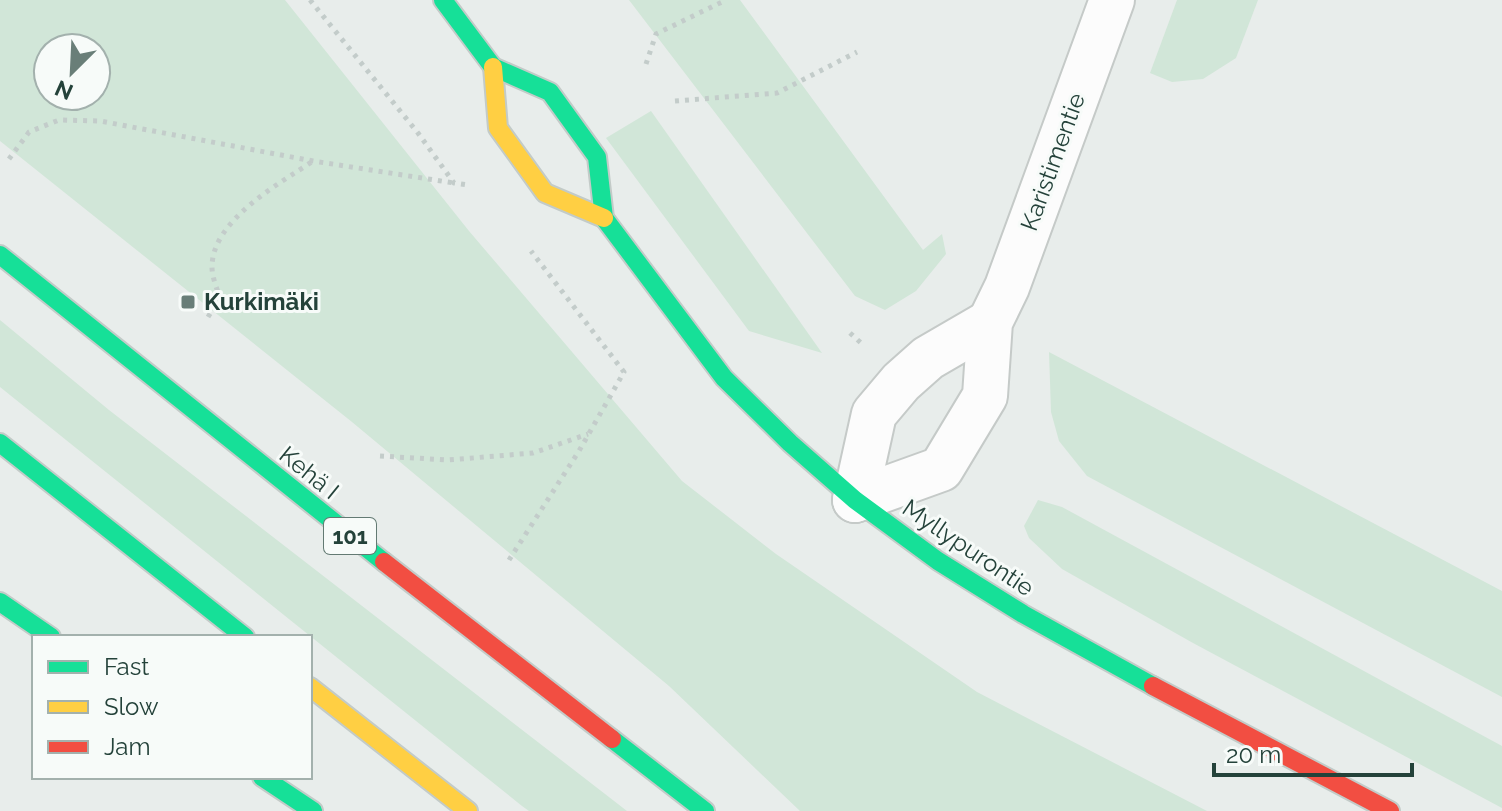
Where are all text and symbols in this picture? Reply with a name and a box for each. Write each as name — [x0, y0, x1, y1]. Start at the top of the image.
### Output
north arrow — [32, 32, 112, 112]
text: N — [51, 75, 77, 106]
street label: Karistimentie — [1014, 89, 1091, 235]
place label: Kurkimäki — [204, 287, 319, 316]
marker: Kurkimäki — [179, 293, 197, 311]
street label: Kehä I — [274, 440, 345, 505]
street label: Myllypurontie — [897, 493, 1040, 602]
road number: 101 — [324, 518, 376, 554]
legend — [32, 635, 312, 779]
text: Fast — [104, 652, 149, 681]
text: Slow — [104, 692, 159, 721]
scale bar — [1214, 727, 1412, 777]
text: Jam — [104, 732, 150, 761]
text: 20 m — [1226, 740, 1281, 769]

